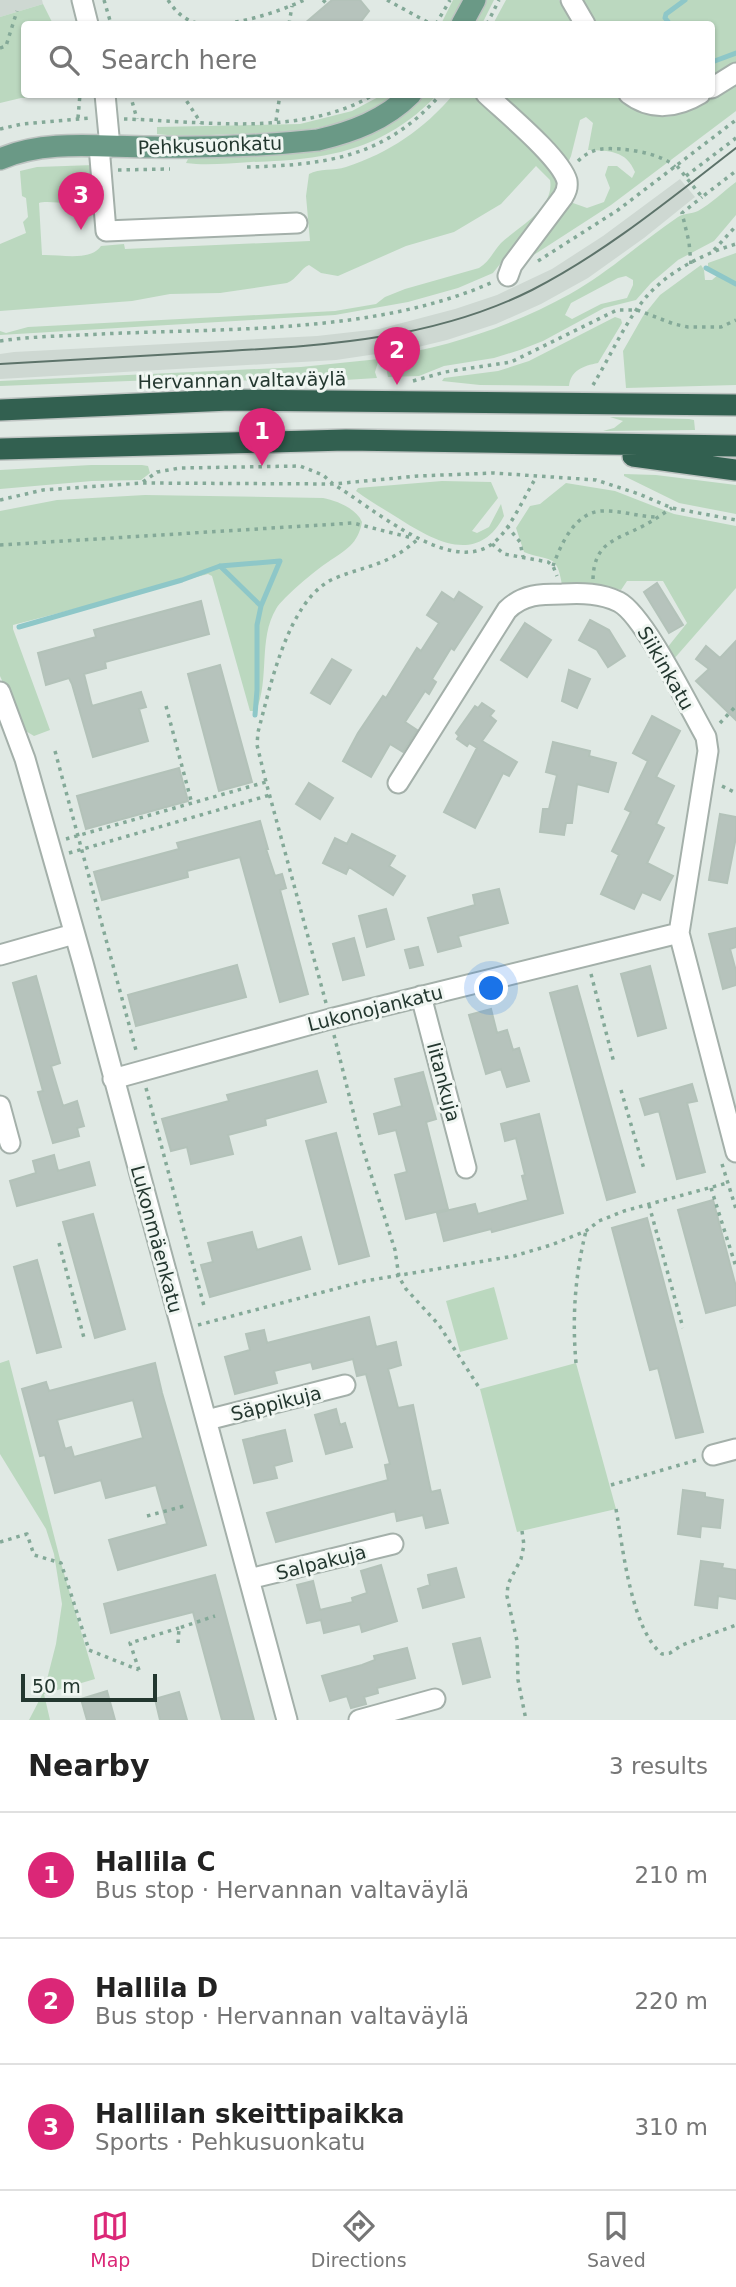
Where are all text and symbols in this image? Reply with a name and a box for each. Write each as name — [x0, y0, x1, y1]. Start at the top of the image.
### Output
search box — [21, 21, 715, 98]
icon: search — [45, 41, 83, 79]
text: Search here — [101, 45, 257, 75]
street label: Pehkusuonkatu — [137, 131, 283, 159]
pin: 3 — [58, 172, 104, 230]
pin: 2 — [374, 327, 420, 385]
street label: Hervannan valtaväylä — [137, 367, 347, 393]
pin: 1 — [239, 408, 285, 466]
street label: Siikinkatu — [633, 622, 699, 714]
your location — [474, 971, 508, 1005]
street label: Lukonojankatu — [305, 981, 445, 1035]
street label: Iitankuja — [423, 1040, 465, 1124]
street label: Lukonmäenkatu — [127, 1163, 187, 1315]
street label: Säppikuja — [228, 1381, 324, 1425]
street label: Salpakuja — [274, 1540, 368, 1584]
scale bar — [21, 1671, 158, 1703]
text: 50 m — [32, 1675, 81, 1697]
text: Nearby — [28, 1748, 150, 1783]
text: 3 results — [609, 1753, 708, 1779]
text: Hallila C — [95, 1847, 216, 1877]
text: 1 — [43, 1862, 59, 1888]
text: 210 m — [634, 1862, 708, 1888]
text: Bus stop · Hervannan valtaväylä — [95, 1877, 469, 1903]
text: Hallila D — [95, 1973, 218, 2003]
text: 2 — [43, 1988, 59, 2014]
text: 220 m — [634, 1988, 708, 2014]
text: Bus stop · Hervannan valtaväylä — [95, 2003, 469, 2029]
text: Hallilan skeittipaikka — [95, 2099, 405, 2129]
text: 3 — [43, 2114, 59, 2140]
text: 310 m — [634, 2114, 708, 2140]
text: Sports · Pehkusuonkatu — [95, 2129, 365, 2155]
tab: Map — [90, 2207, 130, 2271]
tab: Directions — [311, 2207, 407, 2271]
tab: Saved — [587, 2207, 646, 2271]

